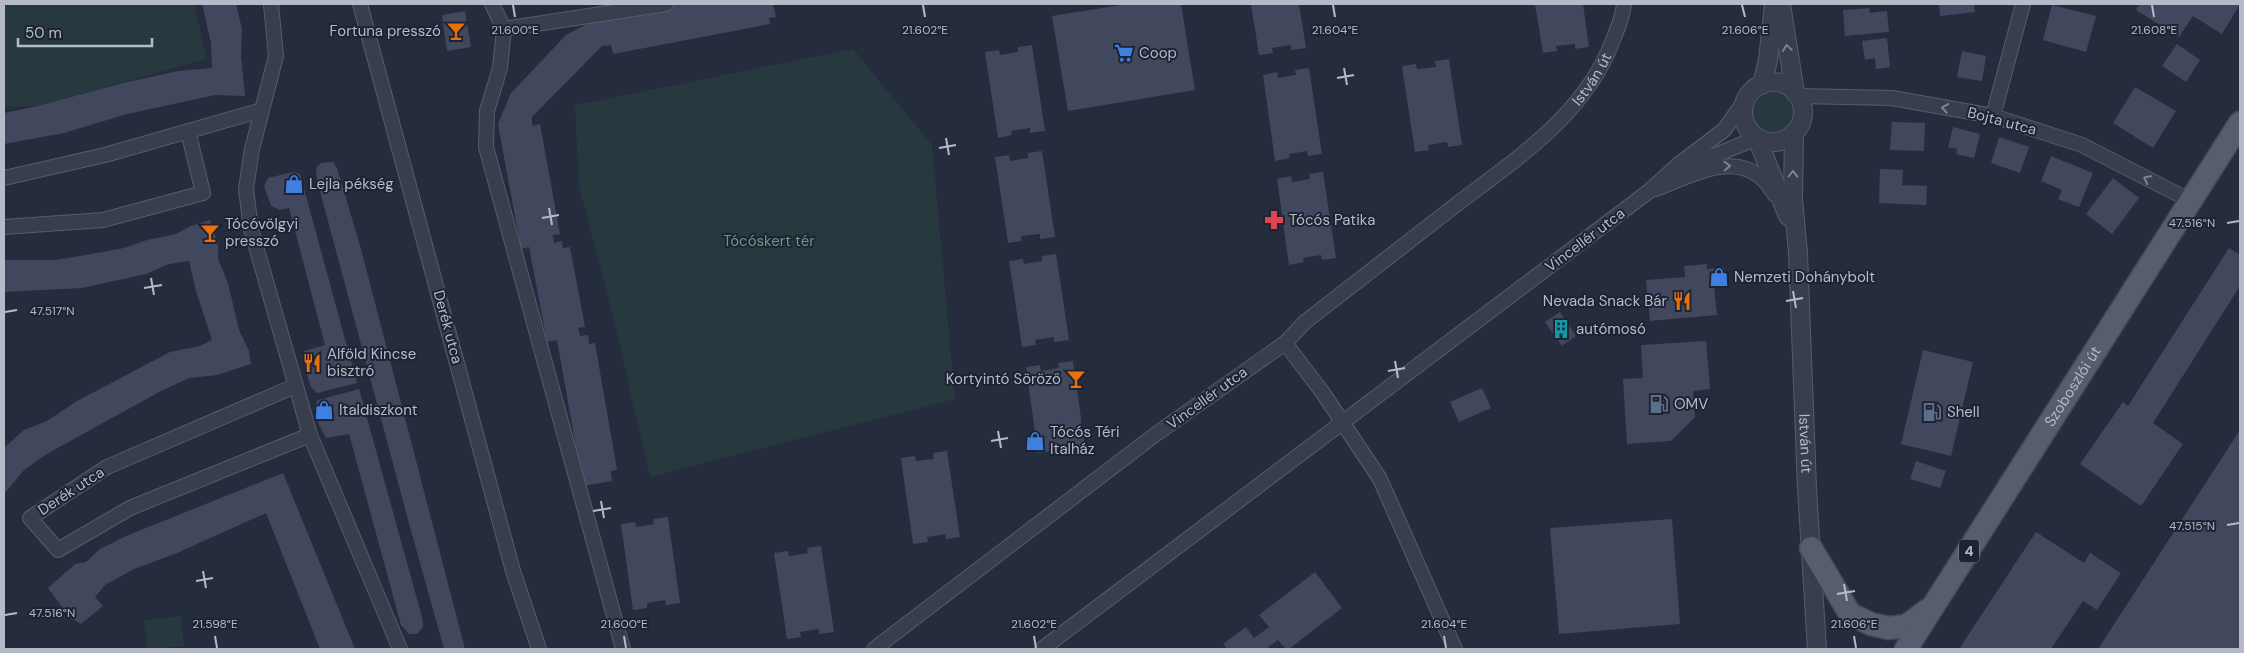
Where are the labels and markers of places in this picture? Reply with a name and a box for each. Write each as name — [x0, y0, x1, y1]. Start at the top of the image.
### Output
bar icon: Fortuna presszó — [445, 20, 467, 42]
place label: Fortuna presszó — [330, 21, 441, 41]
supermarket icon: Coop — [1113, 42, 1135, 64]
place label: Coop — [1139, 43, 1177, 63]
shop icon: Lejla pékség — [283, 173, 305, 195]
place label: Lejla pékség — [309, 174, 394, 194]
pharmacy icon: Tócós Patika — [1263, 209, 1285, 231]
place label: Tócós Patika — [1289, 210, 1375, 230]
place label: Tócóvölgyi presszó — [225, 214, 298, 251]
bar icon: Tócóvölgyi presszó — [199, 222, 221, 244]
shop icon: Nemzeti Dohánybolt — [1708, 266, 1730, 288]
place label: Nemzeti Dohánybolt — [1734, 267, 1875, 287]
restaurant icon: Nevada Snack Bár — [1671, 290, 1693, 312]
place label: Nevada Snack Bár — [1543, 291, 1667, 311]
building icon: autómosó — [1550, 318, 1572, 340]
place label: autómosó — [1576, 319, 1646, 339]
place label: Alföld Kincse bisztró — [327, 344, 416, 381]
restaurant icon: Alföld Kincse bisztró — [301, 352, 323, 374]
bar icon: Kortyintó Söröző — [1065, 368, 1087, 390]
place label: Kortyintó Söröző — [946, 369, 1061, 389]
fuel station icon: OMV — [1648, 393, 1670, 415]
place label: OMV — [1674, 394, 1708, 414]
shop icon: Italdiszkont — [313, 399, 335, 421]
place label: Italdiszkont — [339, 400, 418, 420]
fuel station icon: Shell — [1921, 401, 1943, 423]
place label: Shell — [1947, 402, 1980, 422]
place label: Tócós Téri Italház — [1050, 422, 1120, 459]
shop icon: Tócós Téri Italház — [1024, 430, 1046, 452]

